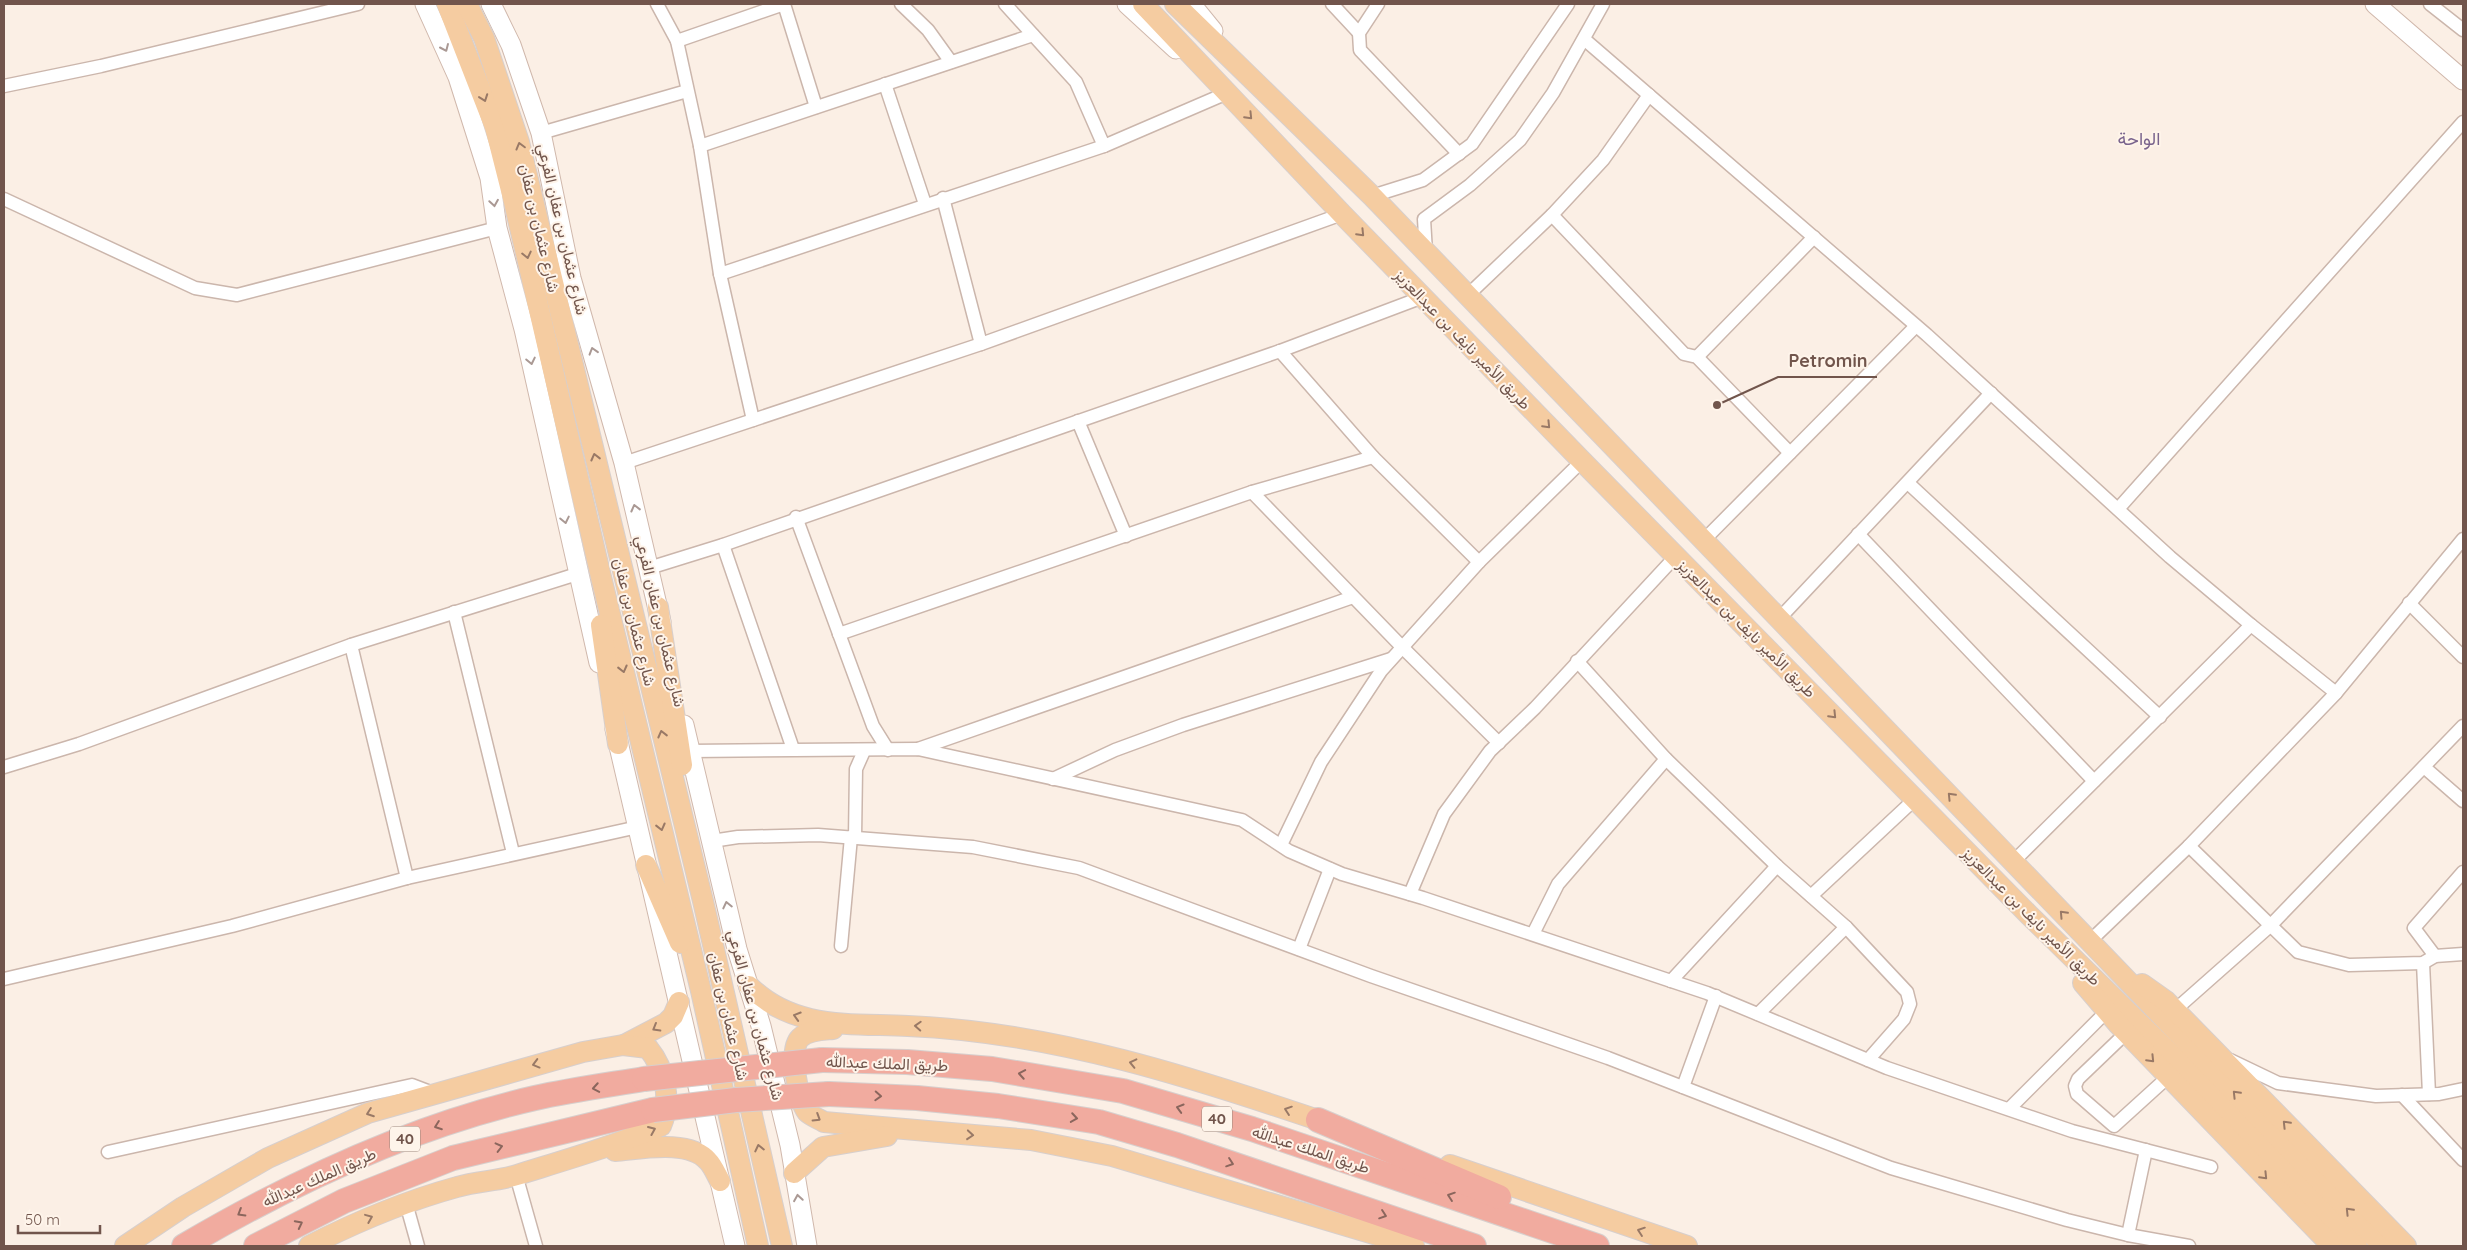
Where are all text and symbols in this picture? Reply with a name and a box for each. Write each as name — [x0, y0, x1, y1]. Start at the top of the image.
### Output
one-way arrow — [439, 43, 450, 52]
one-way arrow — [478, 93, 488, 102]
one-way arrow — [1243, 110, 1252, 119]
district label: الواحة — [2118, 127, 2160, 150]
one-way arrow — [515, 141, 526, 150]
street label: شارع عثمان بن عفان الفرعي — [530, 141, 592, 318]
street label: شارع عثمان بن عفان — [514, 162, 564, 295]
one-way arrow — [488, 199, 498, 207]
one-way arrow — [1355, 228, 1364, 237]
one-way arrow — [521, 250, 532, 259]
street label: طريق الأمير نايف بن عبدالعزيز — [1389, 264, 1535, 414]
callout: Petromin — [1778, 344, 1877, 377]
one-way arrow — [589, 347, 599, 355]
text: Petromin — [1789, 349, 1867, 372]
one-way arrow — [525, 356, 536, 365]
one-way arrow — [1541, 420, 1550, 429]
one-way arrow — [590, 452, 601, 461]
one-way arrow — [630, 504, 640, 512]
one-way arrow — [560, 515, 570, 524]
street label: شارع عثمان بن عفان الفرعي — [632, 533, 690, 709]
street label: طريق الأمير نايف بن عبدالعزيز — [1672, 554, 1821, 702]
street label: شارع عثمان بن عفان — [610, 556, 660, 688]
one-way arrow — [617, 664, 628, 673]
one-way arrow — [1827, 710, 1836, 719]
one-way arrow — [657, 729, 668, 738]
one-way arrow — [1948, 793, 1957, 802]
one-way arrow — [656, 822, 666, 830]
street label: طريق الأمير نايف بن عبدالعزيز — [1957, 842, 2106, 990]
one-way arrow — [722, 900, 733, 909]
one-way arrow — [2060, 911, 2069, 920]
street label: شارع عثمان بن عفان الفرعي — [724, 928, 788, 1102]
street label: شارع عثمان بن عفان — [705, 950, 753, 1082]
one-way arrow — [794, 1012, 802, 1022]
one-way arrow — [914, 1021, 922, 1032]
one-way arrow — [652, 1022, 661, 1032]
street label: طريق الملك عبدالله — [825, 1051, 948, 1076]
one-way arrow — [2145, 1053, 2154, 1062]
one-way arrow — [1129, 1058, 1138, 1069]
one-way arrow — [532, 1059, 540, 1069]
one-way arrow — [1017, 1069, 1026, 1079]
one-way arrow — [591, 1082, 600, 1092]
one-way arrow — [874, 1091, 882, 1101]
one-way arrow — [2233, 1091, 2242, 1100]
one-way arrow — [1177, 1103, 1185, 1113]
road number: 40 — [1202, 1106, 1232, 1132]
one-way arrow — [1285, 1106, 1293, 1116]
one-way arrow — [366, 1107, 375, 1117]
one-way arrow — [811, 1111, 820, 1121]
one-way arrow — [1069, 1112, 1078, 1122]
one-way arrow — [434, 1120, 443, 1131]
street label: طريق الملك عبدالله — [1249, 1121, 1372, 1178]
one-way arrow — [2283, 1121, 2292, 1130]
one-way arrow — [647, 1125, 656, 1136]
road number: 40 — [390, 1126, 420, 1152]
one-way arrow — [966, 1130, 974, 1141]
one-way arrow — [495, 1142, 504, 1153]
street label: طريق الملك عبدالله — [259, 1143, 379, 1212]
one-way arrow — [754, 1143, 765, 1152]
one-way arrow — [1225, 1157, 1233, 1167]
one-way arrow — [2258, 1170, 2267, 1179]
one-way arrow — [1448, 1192, 1456, 1202]
one-way arrow — [793, 1194, 804, 1202]
scale bar — [18, 1202, 100, 1234]
one-way arrow — [238, 1206, 247, 1216]
one-way arrow — [2346, 1208, 2355, 1217]
one-way arrow — [1379, 1209, 1387, 1219]
text: 50 m — [25, 1210, 60, 1229]
one-way arrow — [364, 1214, 373, 1225]
one-way arrow — [294, 1220, 303, 1230]
one-way arrow — [1637, 1226, 1646, 1236]

